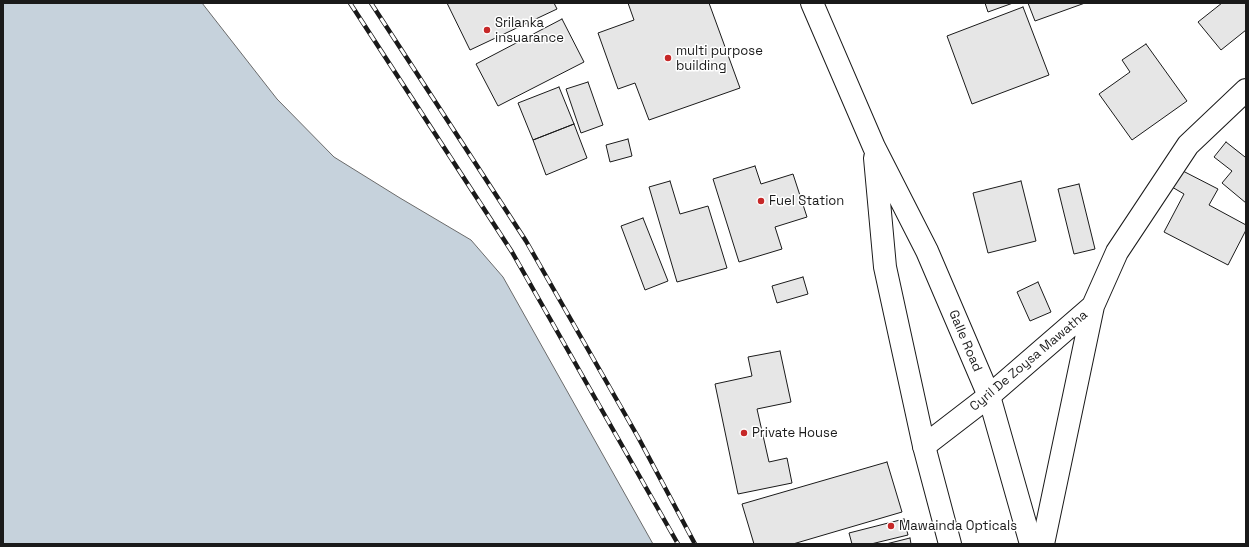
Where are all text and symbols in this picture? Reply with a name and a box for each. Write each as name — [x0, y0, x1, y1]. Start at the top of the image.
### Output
place label: Srilanka insuarance — [495, 15, 564, 46]
marker: Srilanka insuarance — [482, 25, 492, 35]
place label: multi purpose building — [676, 43, 763, 74]
marker: multi purpose building — [663, 53, 673, 63]
place label: Fuel Station — [769, 193, 844, 209]
marker: Fuel Station — [756, 196, 766, 206]
street label: Cyril De Zoysa Mawatha — [967, 307, 1091, 415]
street label: Galle Road — [945, 308, 985, 374]
place label: Private House — [752, 425, 838, 441]
marker: Private House — [739, 428, 749, 438]
place label: Mawainda Opticals — [899, 518, 1017, 534]
marker: Mawainda Opticals — [886, 521, 896, 531]

